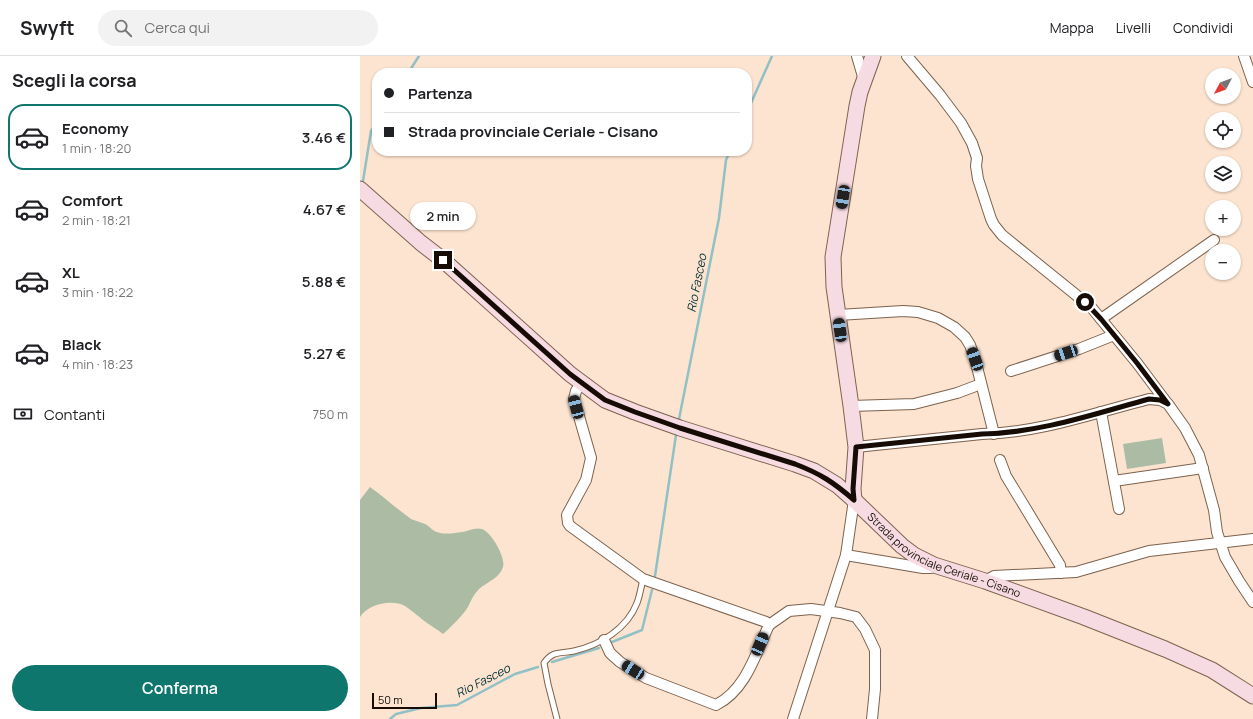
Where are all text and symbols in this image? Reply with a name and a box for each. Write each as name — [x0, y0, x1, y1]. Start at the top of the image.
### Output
search box — [98, 10, 378, 46]
text: Swyft — [20, 15, 74, 41]
icon: search — [112, 17, 134, 39]
text: Cerca qui — [144, 17, 210, 38]
text: Mappa — [1050, 18, 1094, 37]
text: Livelli — [1116, 18, 1151, 37]
text: Condividi — [1173, 18, 1233, 37]
text: Scegli la corsa — [12, 68, 137, 92]
north arrow — [1205, 68, 1241, 104]
map controls — [1205, 68, 1241, 280]
text: Partenza — [408, 83, 472, 104]
button: locate — [1205, 112, 1241, 148]
text: Economy — [62, 118, 129, 139]
icon: car — [14, 119, 50, 155]
text: Strada provinciale Ceriale - Cisano — [408, 121, 658, 142]
text: 3.46 € — [302, 127, 346, 148]
text: 1 min · 18:20 — [62, 139, 131, 157]
button: layers — [1205, 156, 1241, 192]
car — [835, 184, 851, 210]
text: Comfort — [62, 190, 123, 211]
icon: car — [14, 191, 50, 227]
text: 4.67 € — [303, 199, 346, 220]
button: + — [1205, 200, 1241, 236]
callout: 2 min — [410, 202, 476, 230]
text: 2 min — [426, 207, 460, 225]
text: 2 min · 18:21 — [62, 211, 131, 229]
button: − — [1205, 244, 1241, 280]
route end — [434, 251, 452, 269]
water label: Rio Fasceo — [683, 251, 711, 314]
text: XL — [62, 262, 80, 283]
icon: car — [14, 263, 50, 299]
text: 5.88 € — [302, 271, 346, 292]
text: 3 min · 18:22 — [62, 283, 133, 301]
route start — [1076, 293, 1094, 311]
car — [832, 317, 848, 343]
text: Black — [62, 334, 101, 355]
icon: car — [14, 335, 50, 371]
text: 5.27 € — [303, 343, 346, 364]
car — [1053, 344, 1079, 362]
car — [965, 346, 985, 372]
text: 4 min · 18:23 — [62, 355, 133, 373]
car — [567, 394, 585, 420]
icon: cash — [12, 403, 34, 425]
text: Contanti — [44, 404, 105, 425]
text: 750 m — [312, 405, 348, 423]
street label: Strada provinciale Ceriale - Cisano — [865, 509, 1023, 601]
car — [750, 631, 770, 657]
car — [620, 658, 646, 682]
water label: Rio Fasceo — [453, 659, 514, 702]
button: Conferma — [12, 665, 348, 711]
scale bar — [372, 691, 437, 710]
text: 50 m — [378, 692, 403, 707]

